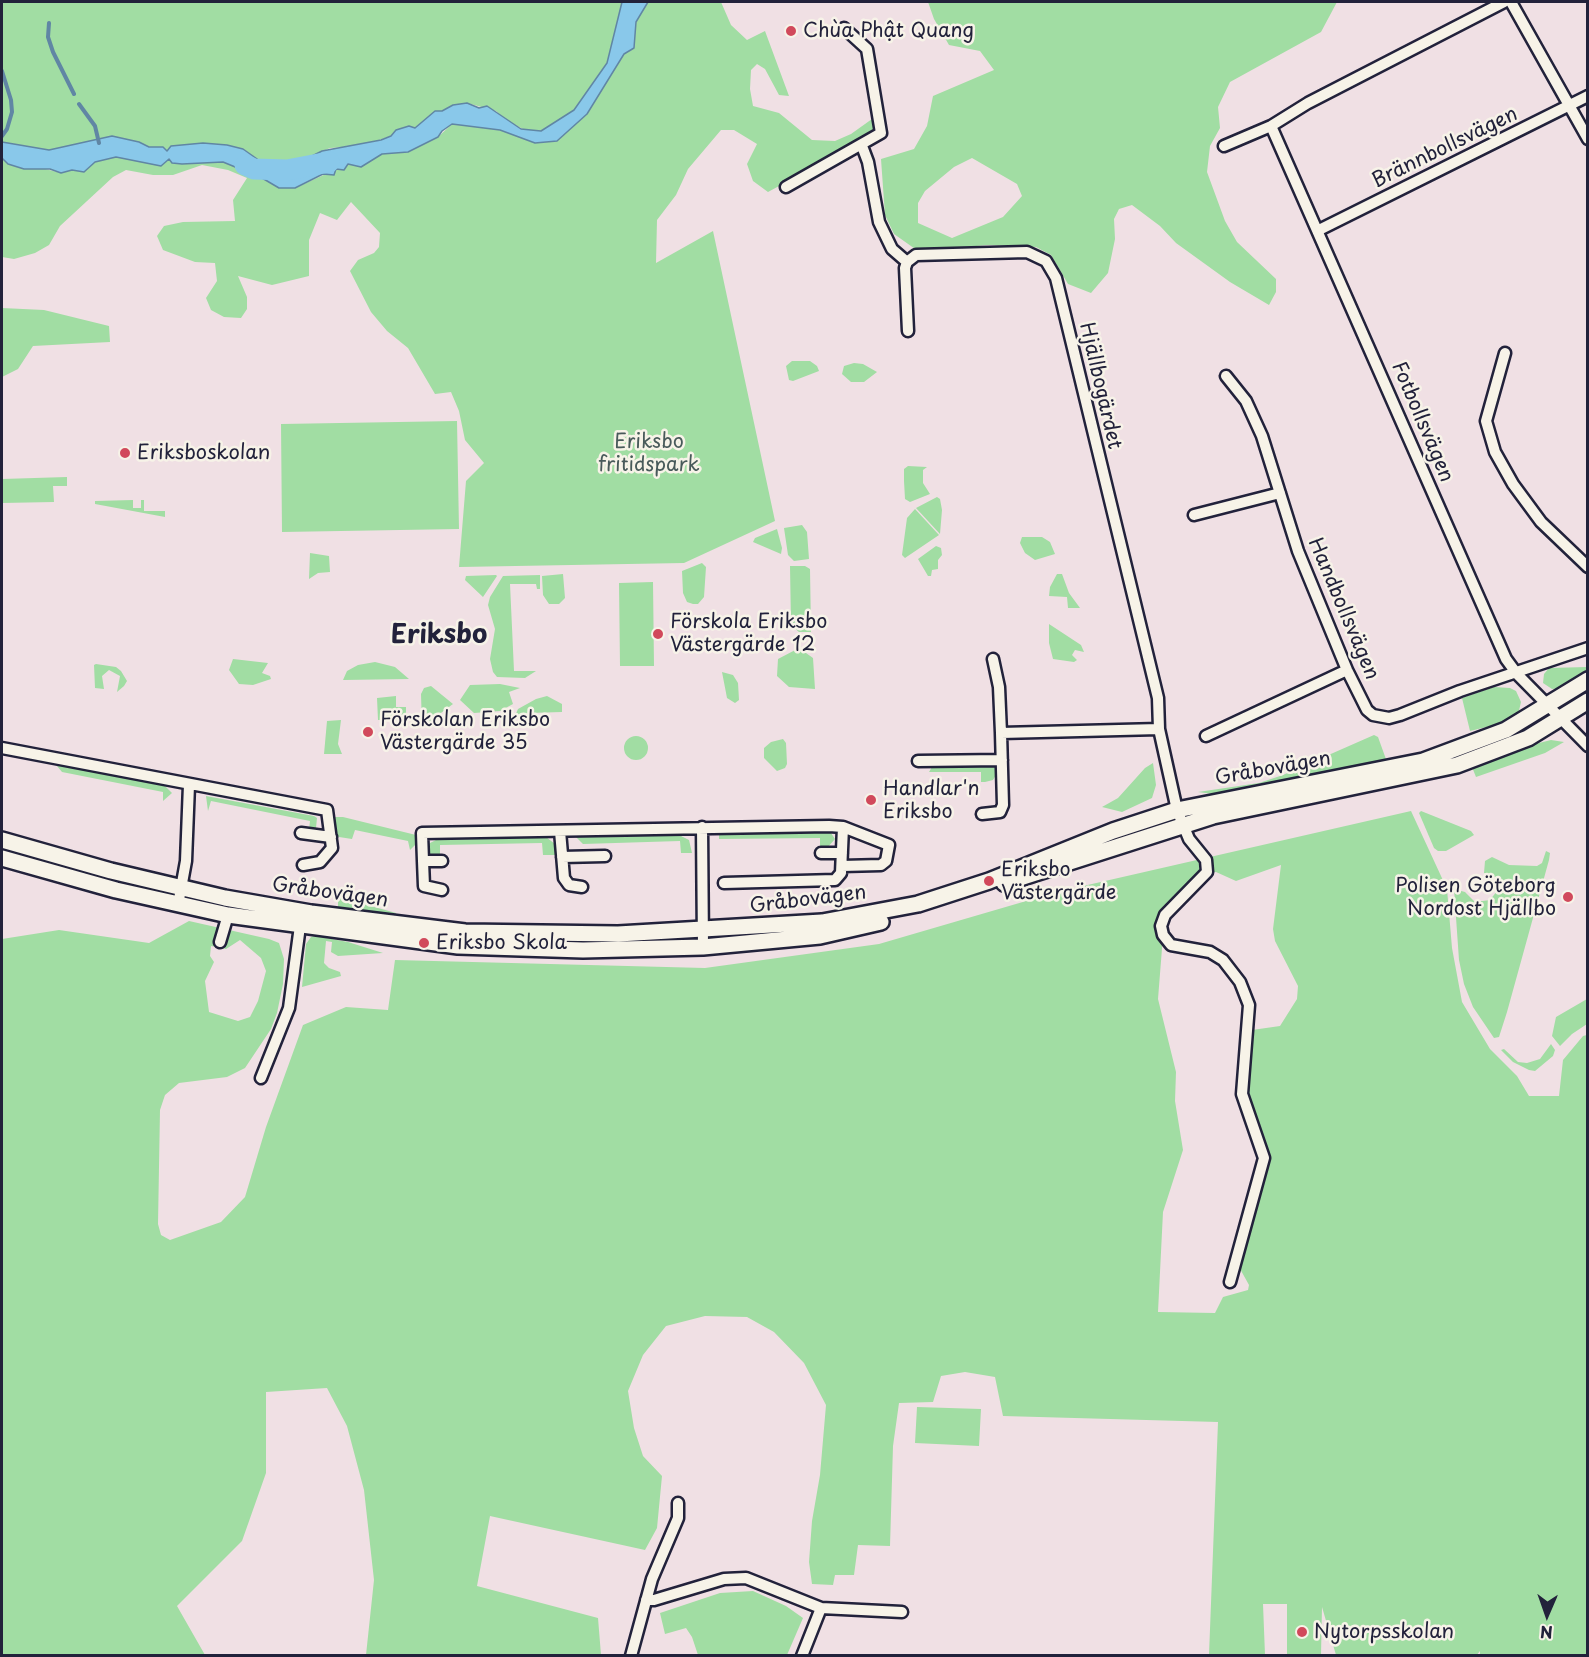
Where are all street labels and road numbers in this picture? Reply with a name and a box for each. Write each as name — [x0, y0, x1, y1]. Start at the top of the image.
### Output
street label: Brännbollsvägen — [1368, 102, 1522, 194]
street label: Hjällbogärdet — [1074, 320, 1126, 452]
street label: Fotbollsvägen — [1386, 358, 1458, 486]
street label: Handbollsvägen — [1302, 535, 1384, 683]
street label: Gråbovägen — [1213, 747, 1333, 791]
street label: Gråbovägen — [270, 873, 390, 913]
street label: Gråbovägen — [748, 881, 868, 919]

